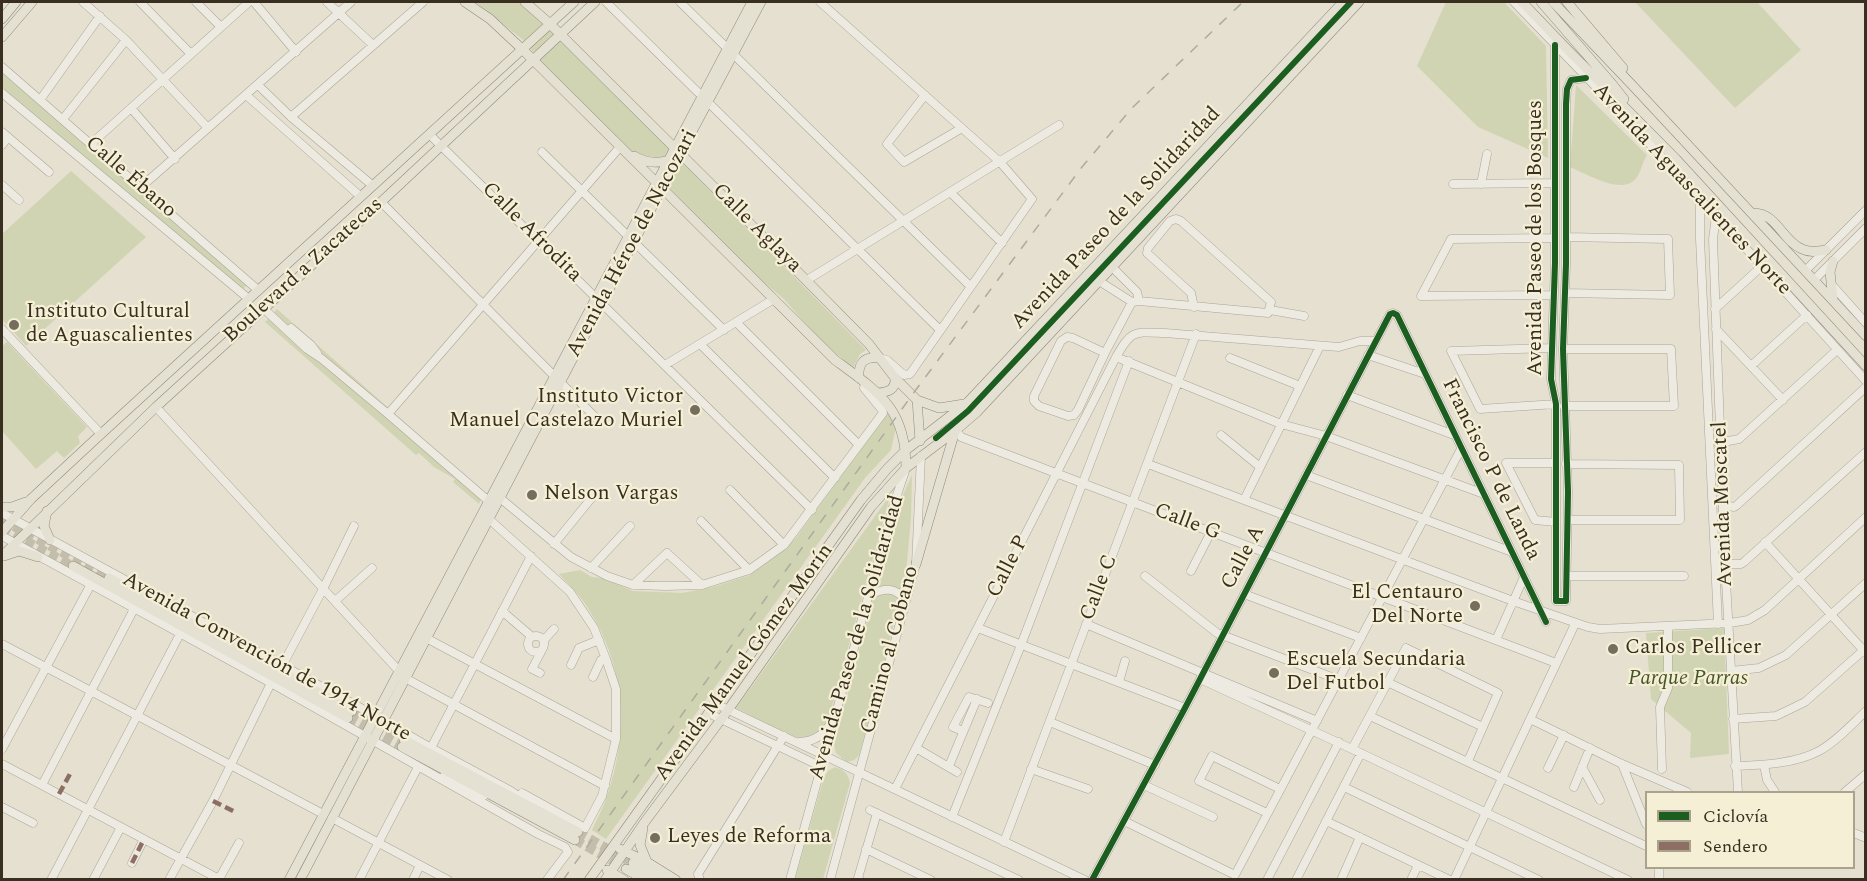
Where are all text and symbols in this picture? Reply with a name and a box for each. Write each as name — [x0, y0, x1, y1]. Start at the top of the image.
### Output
street label: Avenida Aguascalientes Norte — [1586, 79, 1796, 301]
street label: Avenida Paseo de los Bosques — [1524, 100, 1550, 376]
street label: Avenida Paseo de la Solidaridad — [1007, 102, 1227, 336]
street label: Avenida Héroe de Nacozari — [562, 126, 704, 362]
street label: Calle Ébano — [79, 132, 181, 224]
street label: Calle Afrodita — [476, 178, 586, 288]
street label: Calle Aglaya — [706, 179, 806, 279]
street label: Boulevard a Zacatecas — [219, 193, 389, 349]
place label: Instituto Cultural de Aguascalientes — [26, 300, 193, 350]
marker: Instituto Cultural de Aguascalientes — [7, 318, 21, 332]
street label: Francisco P de Landa — [1435, 375, 1545, 565]
place label: Instituto Victor Manuel Castelazo Muriel — [449, 385, 683, 435]
marker: Instituto Victor Manuel Castelazo Muriel — [688, 403, 702, 417]
street label: Avenida Moscatel — [1709, 421, 1739, 587]
place label: Nelson Vargas — [544, 482, 679, 508]
marker: Nelson Vargas — [525, 488, 539, 502]
street label: Avenida Paseo de la Solidaridad — [805, 493, 911, 783]
street label: Calle G — [1150, 499, 1224, 547]
street label: Calle A — [1217, 522, 1271, 594]
street label: Calle P — [983, 532, 1035, 602]
street label: Avenida Manuel Gómez Morín — [651, 540, 839, 786]
street label: Calle C — [1076, 552, 1124, 624]
street label: Camino al Cobano — [856, 563, 926, 737]
street label: Avenida Convención de 1914 Norte — [117, 568, 415, 748]
place label: El Centauro Del Norte — [1351, 581, 1463, 631]
marker: El Centauro Del Norte — [1468, 599, 1482, 613]
place label: Carlos Pellicer — [1625, 636, 1761, 662]
marker: Carlos Pellicer — [1606, 642, 1620, 656]
place label: Escuela Secundaria Del Futbol — [1286, 648, 1465, 698]
marker: Escuela Secundaria Del Futbol — [1267, 666, 1281, 680]
park label: Parque Parras — [1628, 667, 1748, 693]
legend — [1645, 791, 1855, 869]
text: Ciclovía — [1703, 803, 1768, 830]
place label: Leyes de Reforma — [667, 825, 831, 851]
marker: Leyes de Reforma — [648, 831, 662, 845]
text: Sendero — [1703, 833, 1768, 860]

